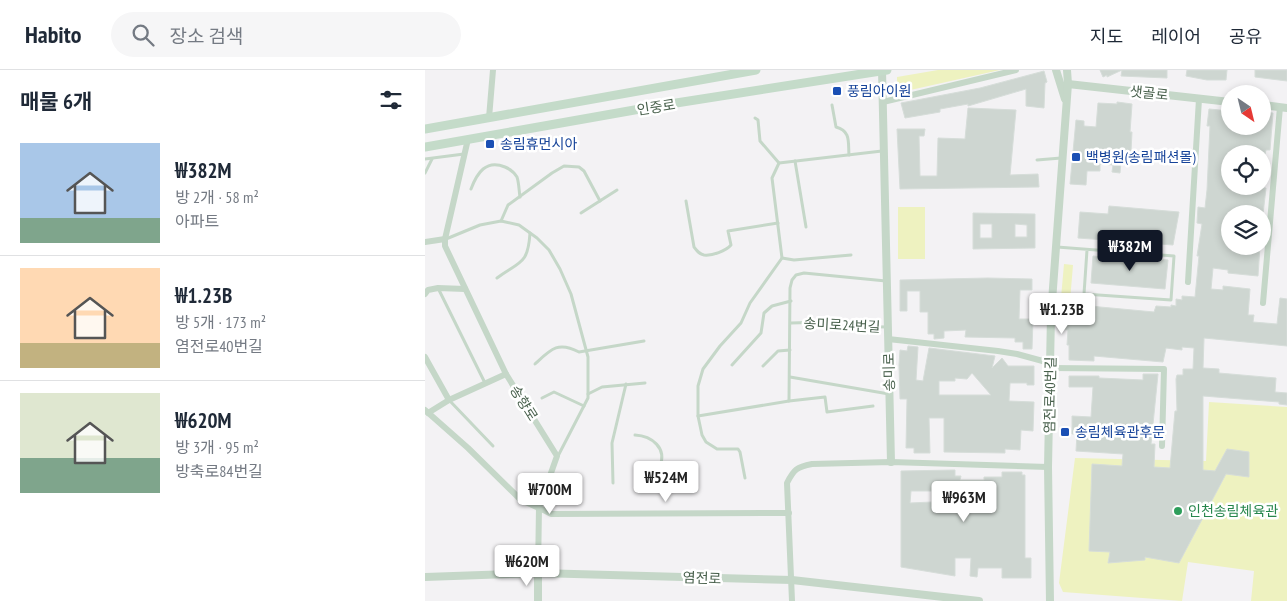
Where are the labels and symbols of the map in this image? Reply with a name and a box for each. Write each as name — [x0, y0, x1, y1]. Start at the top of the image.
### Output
place label: 풍림아이원 — [847, 82, 911, 100]
street label: 샛골로 — [1129, 82, 1169, 104]
marker: 풍림아이원 — [831, 85, 843, 97]
north arrow — [1221, 85, 1271, 135]
street label: 인중로 — [636, 95, 677, 119]
place label: 송림휴먼시아 — [500, 135, 577, 153]
marker: 송림휴먼시아 — [484, 138, 496, 150]
place label: 백병원(송림패션몰) — [1086, 148, 1196, 166]
marker: 백병원(송림패션몰) — [1070, 151, 1082, 163]
pin: ₩382M — [1095, 230, 1165, 272]
pin: ₩1.23B — [1021, 292, 1103, 335]
street label: 송미로24번길 — [803, 314, 881, 336]
street label: 송미로 — [880, 352, 898, 391]
street label: 염전로40번길 — [1040, 356, 1060, 434]
street label: 송향로 — [506, 382, 542, 424]
place label: 송림체육관후문 — [1075, 423, 1165, 441]
marker: 송림체육관후문 — [1059, 426, 1071, 438]
pin: ₩524M — [631, 460, 701, 503]
pin: ₩700M — [515, 472, 585, 515]
pin: ₩963M — [929, 480, 999, 523]
place label: 인천송림체육관 — [1188, 502, 1278, 520]
marker: 인천송림체육관 — [1172, 505, 1184, 517]
pin: ₩620M — [492, 544, 562, 587]
street label: 염전로 — [682, 568, 722, 588]

